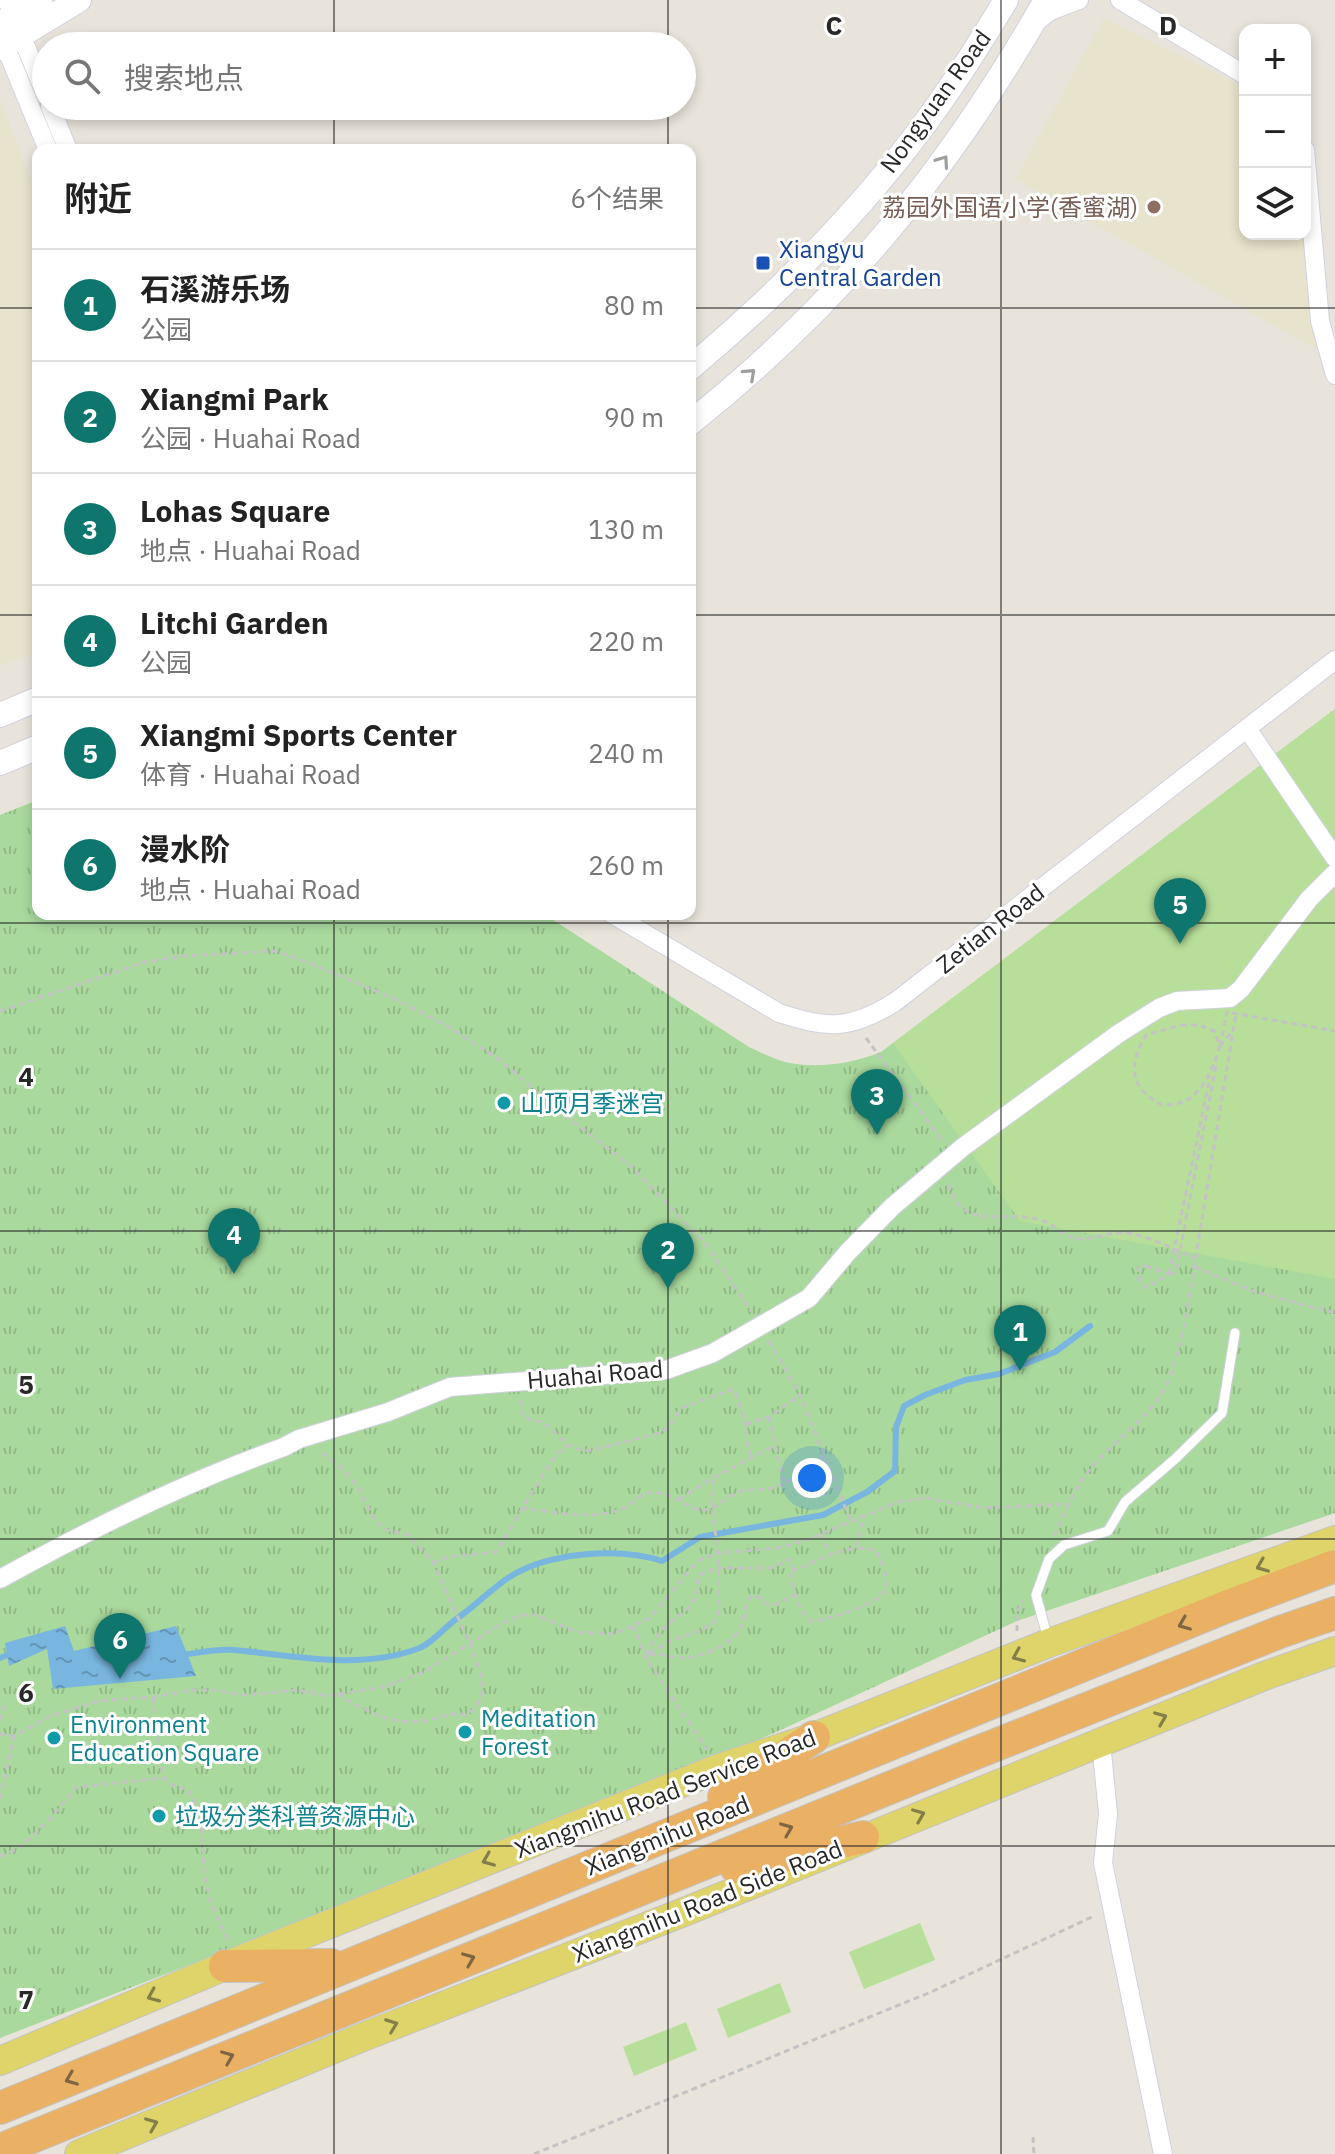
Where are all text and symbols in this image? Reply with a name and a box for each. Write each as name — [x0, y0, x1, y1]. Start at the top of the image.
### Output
text: C — [826, 8, 843, 42]
text: D — [1159, 8, 1177, 42]
street label: Nongyuan Road — [872, 23, 998, 179]
map controls — [1239, 24, 1311, 240]
button: + — [1239, 24, 1311, 96]
search box — [32, 32, 696, 120]
icon: search — [60, 54, 104, 98]
text: 搜索地点 — [124, 58, 244, 97]
button: − — [1239, 96, 1311, 168]
one-way arrow — [933, 155, 948, 169]
button: layers — [1239, 168, 1311, 240]
text: 附近 — [64, 176, 132, 220]
text: 6个结果 — [570, 181, 664, 215]
place label: 荔园外国语小学(香蜜湖) — [882, 191, 1138, 223]
marker: 荔园外国语小学(香蜜湖) — [1145, 198, 1163, 216]
place label: Xiangyu Central Garden — [779, 233, 942, 293]
marker: Xiangyu Central Garden — [754, 254, 772, 272]
text: 石溪游乐场 — [140, 269, 290, 308]
text: 1 — [82, 288, 98, 322]
text: 80 m — [604, 288, 664, 322]
text: 公园 — [140, 312, 192, 346]
one-way arrow — [741, 369, 756, 383]
text: Xiangmi Park — [140, 379, 329, 418]
text: 2 — [82, 400, 98, 434]
text: 90 m — [604, 400, 664, 434]
text: 公园 · Huahai Road — [140, 421, 361, 455]
text: Lohas Square — [140, 491, 330, 530]
text: 3 — [82, 512, 98, 546]
text: 130 m — [588, 512, 664, 546]
text: 地点 · Huahai Road — [140, 533, 361, 567]
text: Litchi Garden — [140, 603, 329, 642]
text: 4 — [82, 624, 98, 658]
text: 220 m — [588, 624, 664, 658]
text: 公园 — [140, 645, 192, 679]
text: Xiangmi Sports Center — [140, 715, 457, 754]
text: 5 — [82, 736, 98, 770]
text: 240 m — [588, 736, 664, 770]
text: 体育 · Huahai Road — [140, 757, 361, 791]
text: 漫水阶 — [140, 829, 230, 868]
text: 6 — [82, 848, 98, 882]
text: 260 m — [588, 848, 664, 882]
text: 地点 · Huahai Road — [140, 872, 361, 906]
street label: Zetian Road — [929, 876, 1051, 980]
pin: 5 — [1154, 878, 1206, 944]
text: 4 — [18, 1059, 34, 1093]
pin: 3 — [851, 1069, 903, 1135]
place label: 山顶月季迷宫 — [520, 1087, 664, 1119]
marker: 山顶月季迷宫 — [495, 1094, 513, 1112]
pin: 4 — [208, 1208, 260, 1274]
pin: 2 — [642, 1223, 694, 1289]
pin: 1 — [994, 1305, 1046, 1371]
street label: Huahai Road — [526, 1352, 664, 1396]
text: 5 — [18, 1367, 34, 1401]
your location — [792, 1458, 832, 1498]
one-way arrow — [1256, 1556, 1270, 1573]
pin: 6 — [94, 1613, 146, 1679]
one-way arrow — [1178, 1614, 1192, 1631]
one-way arrow — [1012, 1646, 1026, 1663]
text: 6 — [18, 1675, 34, 1709]
place label: Meditation Forest — [481, 1702, 596, 1762]
place label: Environment Education Square — [70, 1708, 260, 1768]
one-way arrow — [1153, 1711, 1167, 1727]
street label: Xiangmihu Road Service Road — [510, 1722, 820, 1864]
marker: Meditation Forest — [456, 1723, 474, 1741]
marker: Environment Education Square — [45, 1729, 63, 1747]
street label: Xiangmihu Road — [581, 1789, 753, 1881]
place label: 垃圾分类科普资源中心 — [175, 1800, 415, 1832]
marker: 垃圾分类科普资源中心 — [150, 1807, 168, 1825]
one-way arrow — [912, 1808, 926, 1825]
one-way arrow — [779, 1823, 793, 1839]
street label: Xiangmihu Road Side Road — [567, 1832, 847, 1970]
one-way arrow — [482, 1851, 496, 1867]
one-way arrow — [461, 1952, 475, 1969]
text: 7 — [18, 1982, 34, 2016]
one-way arrow — [147, 1987, 161, 2003]
one-way arrow — [384, 2018, 398, 2035]
one-way arrow — [220, 2050, 234, 2067]
one-way arrow — [64, 2069, 79, 2085]
one-way arrow — [143, 2118, 158, 2134]

